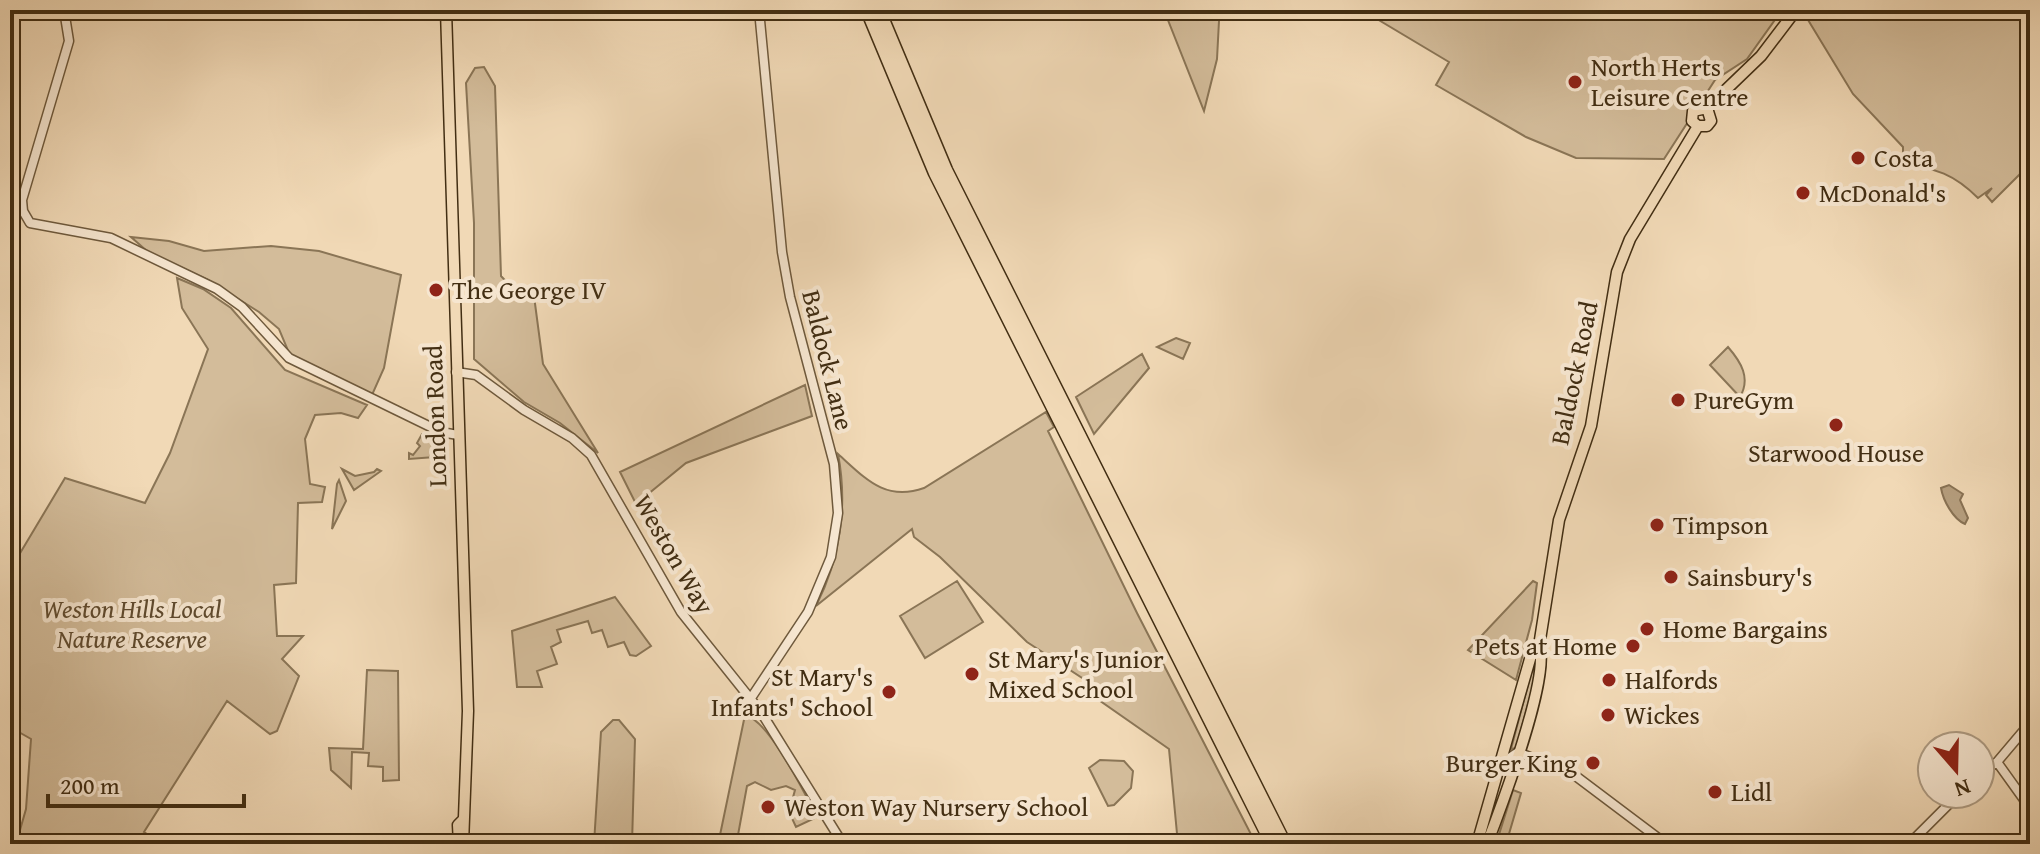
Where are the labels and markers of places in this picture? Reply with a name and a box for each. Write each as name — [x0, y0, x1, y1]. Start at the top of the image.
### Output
place label: North Herts Leisure Centre — [1591, 47, 1748, 116]
marker: North Herts Leisure Centre — [1566, 73, 1584, 91]
place label: Costa — [1874, 138, 1934, 177]
marker: Costa — [1849, 149, 1867, 167]
place label: McDonald's — [1819, 173, 1946, 212]
marker: McDonald's — [1794, 184, 1812, 202]
place label: The George IV — [452, 270, 607, 309]
marker: The George IV — [427, 281, 445, 299]
place label: PureGym — [1694, 380, 1794, 419]
marker: PureGym — [1669, 391, 1687, 409]
marker: Starwood House — [1827, 416, 1845, 434]
place label: Starwood House — [1748, 433, 1924, 472]
place label: Timpson — [1673, 505, 1769, 544]
marker: Timpson — [1648, 516, 1666, 534]
place label: Sainsbury's — [1687, 557, 1812, 596]
marker: Sainsbury's — [1662, 568, 1680, 586]
place label: Home Bargains — [1663, 609, 1828, 648]
marker: Home Bargains — [1638, 620, 1656, 638]
place label: Pets at Home — [1474, 626, 1617, 665]
marker: Pets at Home — [1624, 637, 1642, 655]
place label: St Mary's Junior Mixed School — [988, 639, 1164, 708]
place label: St Mary's Infants' School — [711, 657, 873, 726]
place label: Halfords — [1625, 660, 1718, 699]
marker: St Mary's Junior Mixed School — [963, 665, 981, 683]
marker: Halfords — [1600, 671, 1618, 689]
marker: St Mary's Infants' School — [880, 683, 898, 701]
place label: Wickes — [1624, 695, 1700, 734]
marker: Wickes — [1599, 706, 1617, 724]
place label: Burger King — [1446, 743, 1577, 782]
marker: Burger King — [1584, 754, 1602, 772]
place label: Lidl — [1731, 772, 1772, 811]
marker: Lidl — [1706, 783, 1724, 801]
place label: Weston Way Nursery School — [784, 787, 1088, 826]
marker: Weston Way Nursery School — [759, 798, 777, 816]

